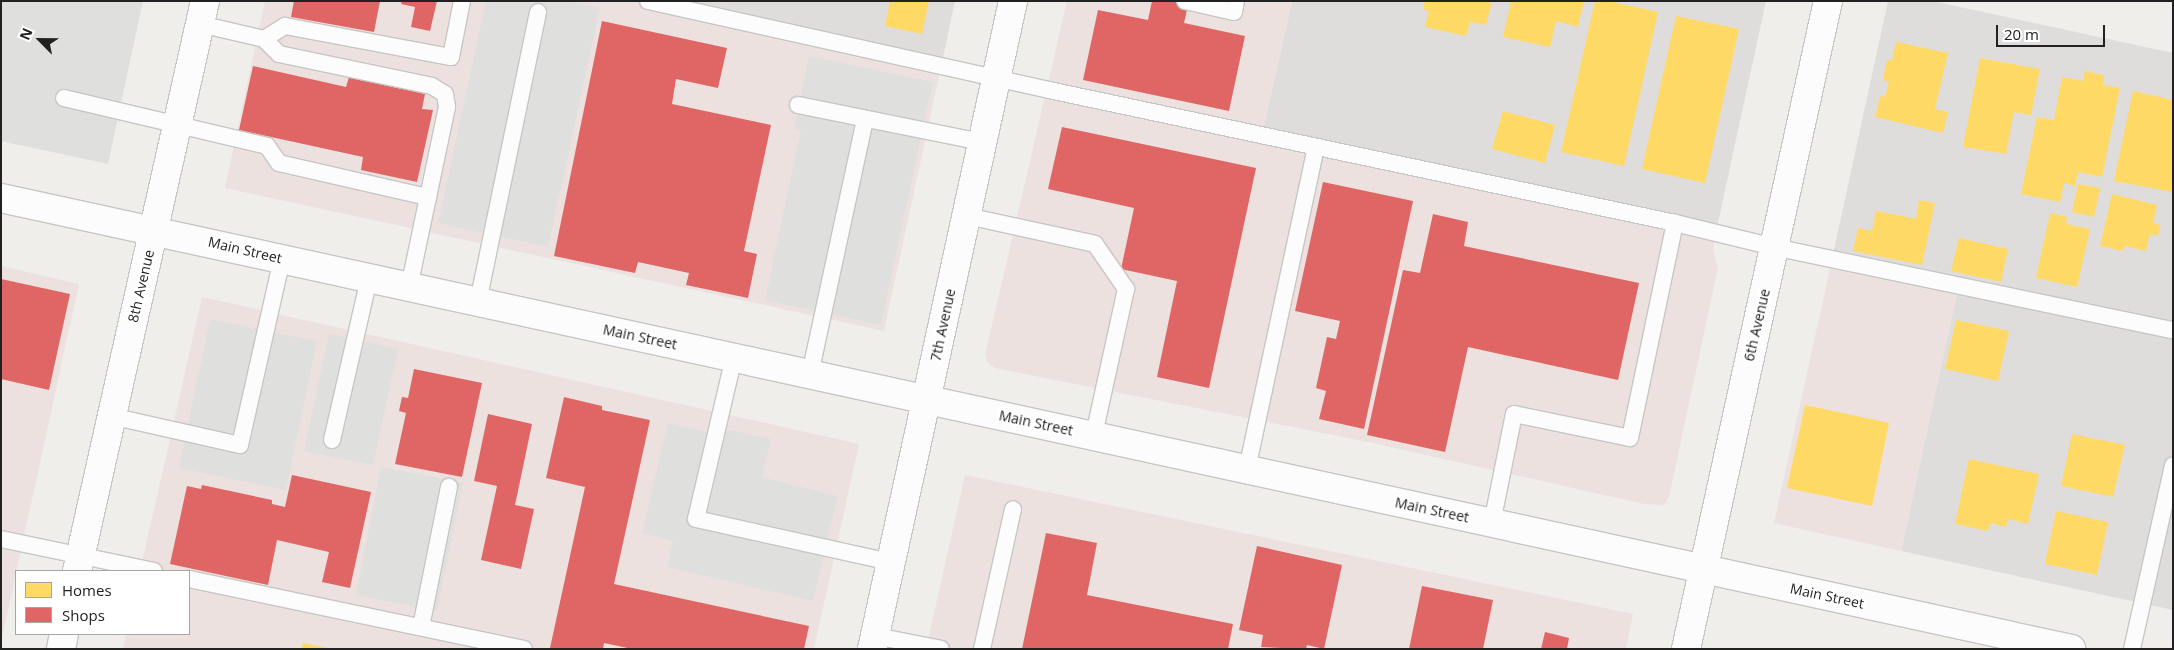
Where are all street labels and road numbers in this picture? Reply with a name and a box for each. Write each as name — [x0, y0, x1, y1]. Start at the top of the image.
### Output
street label: Main Street — [206, 233, 284, 267]
street label: 8th Avenue — [124, 248, 158, 324]
street label: 7th Avenue — [927, 287, 959, 363]
street label: 6th Avenue — [1740, 287, 1774, 363]
street label: Main Street — [601, 321, 679, 353]
street label: Main Street — [997, 407, 1075, 439]
street label: Main Street — [1393, 494, 1471, 526]
street label: Main Street — [1788, 580, 1866, 612]

